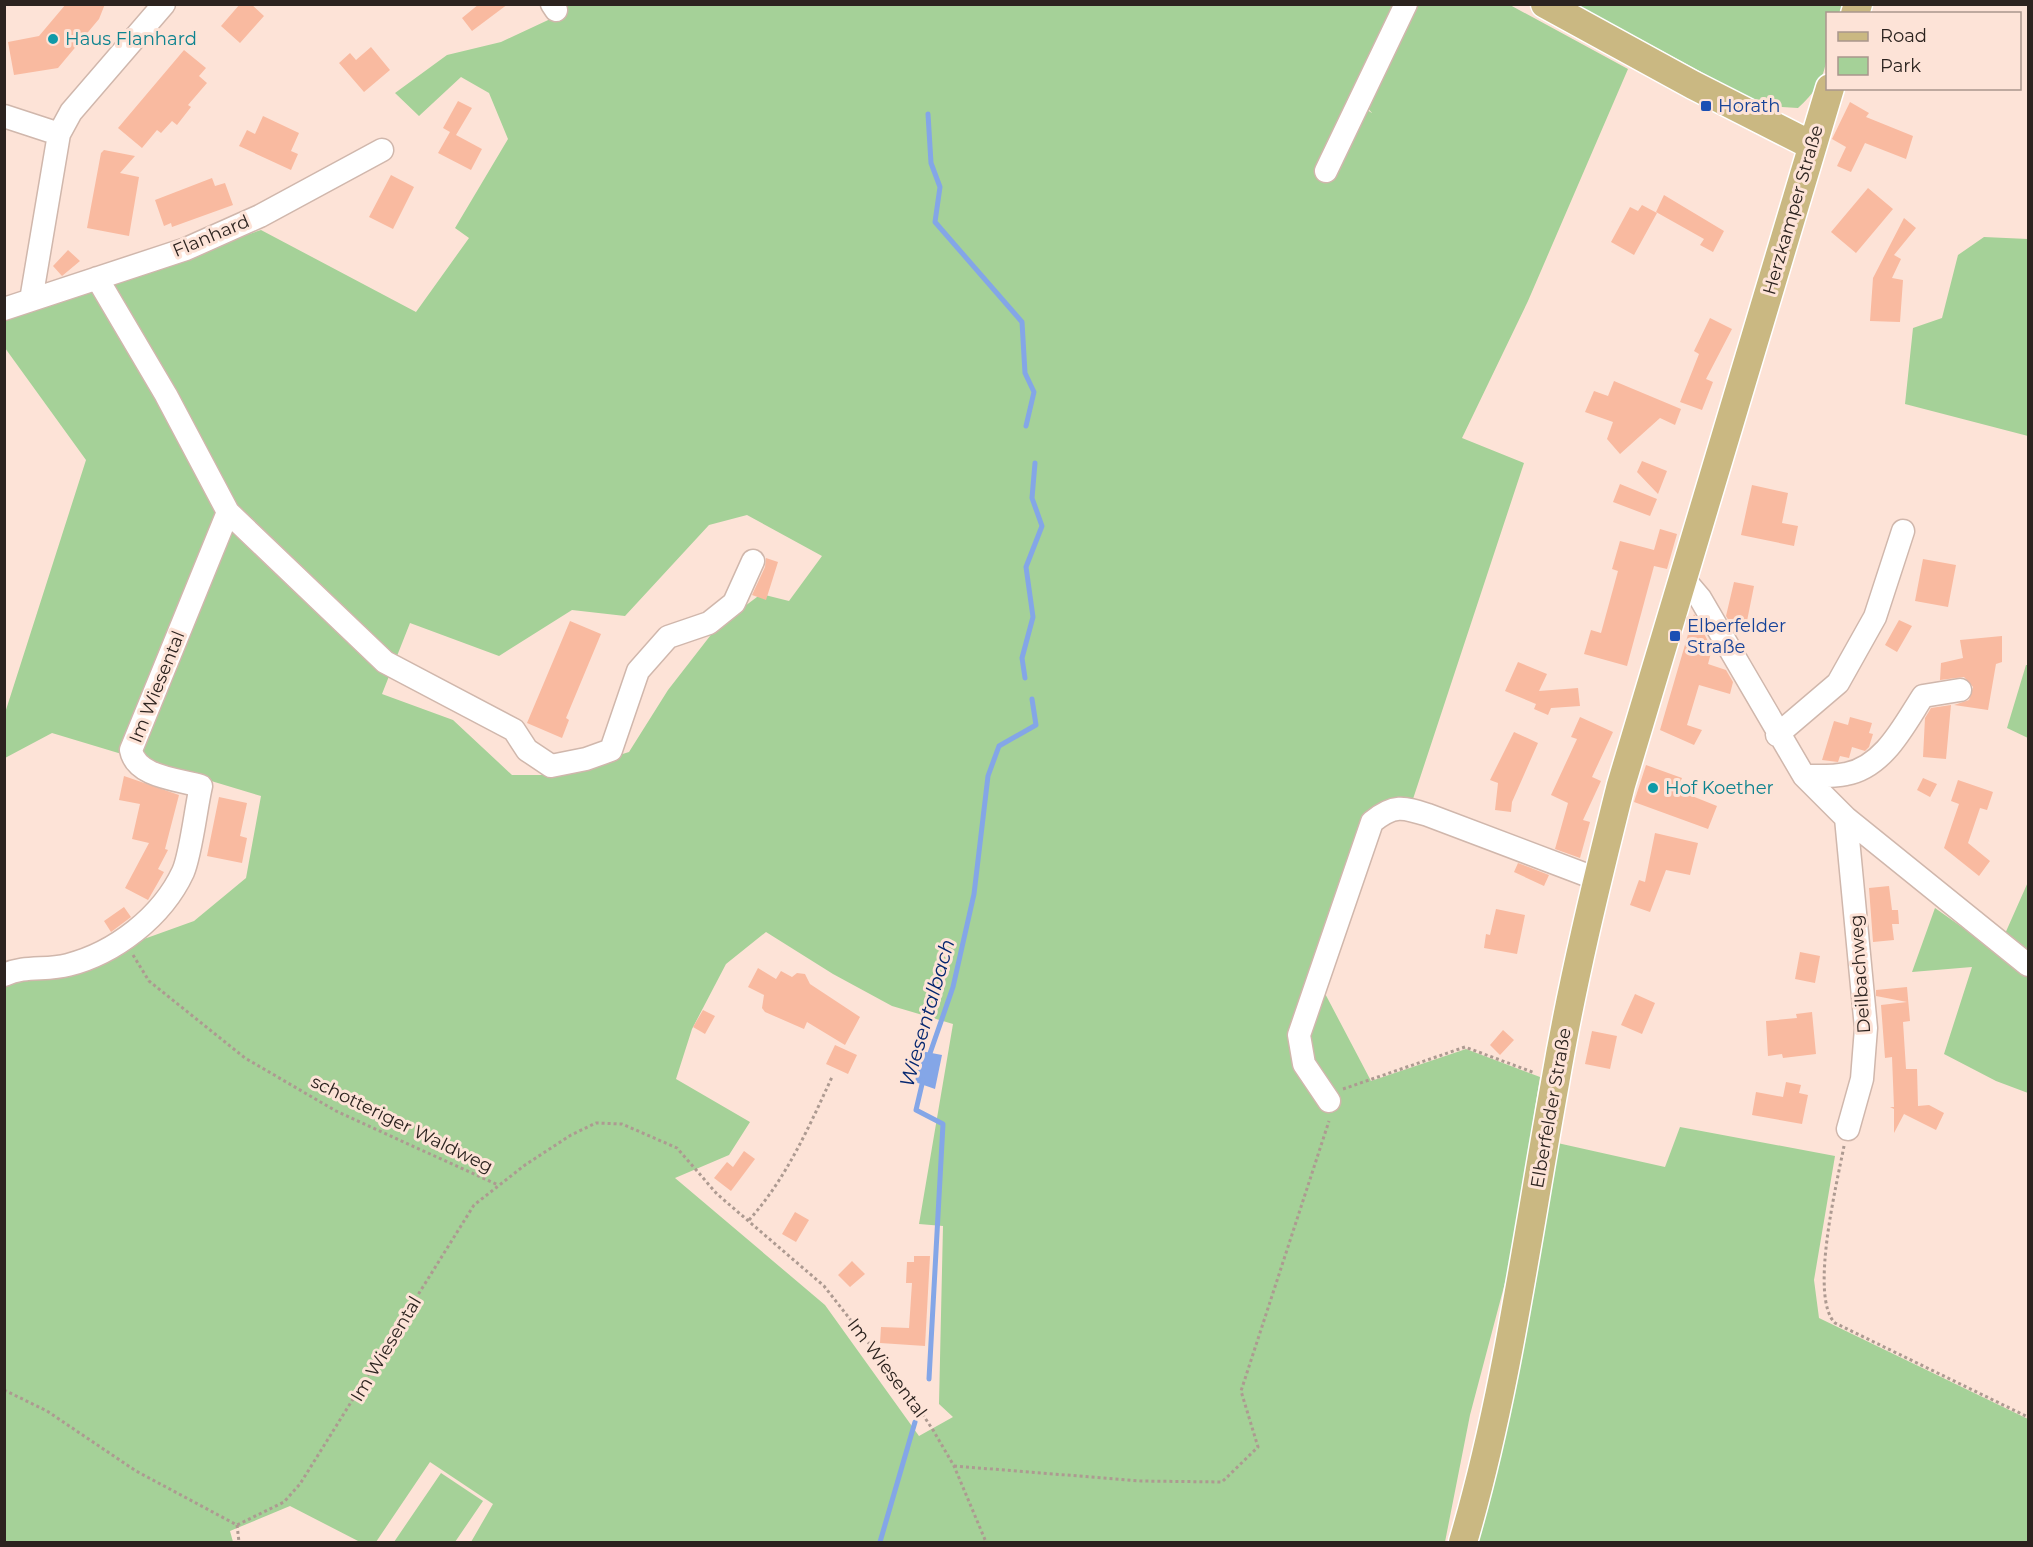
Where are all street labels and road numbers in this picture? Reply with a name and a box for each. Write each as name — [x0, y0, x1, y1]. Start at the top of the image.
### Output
street label: Herzkamper Straße — [1758, 122, 1828, 297]
street label: Flanhard — [169, 210, 253, 262]
street label: Im Wiesental — [125, 628, 189, 746]
street label: Deilbachweg — [1845, 914, 1875, 1034]
street label: Elberfelder Straße — [1526, 1026, 1576, 1190]
street label: schotteriger Waldweg — [307, 1070, 497, 1178]
street label: Im Wiesental — [346, 1292, 426, 1406]
street label: Im Wiesental — [842, 1314, 932, 1422]

